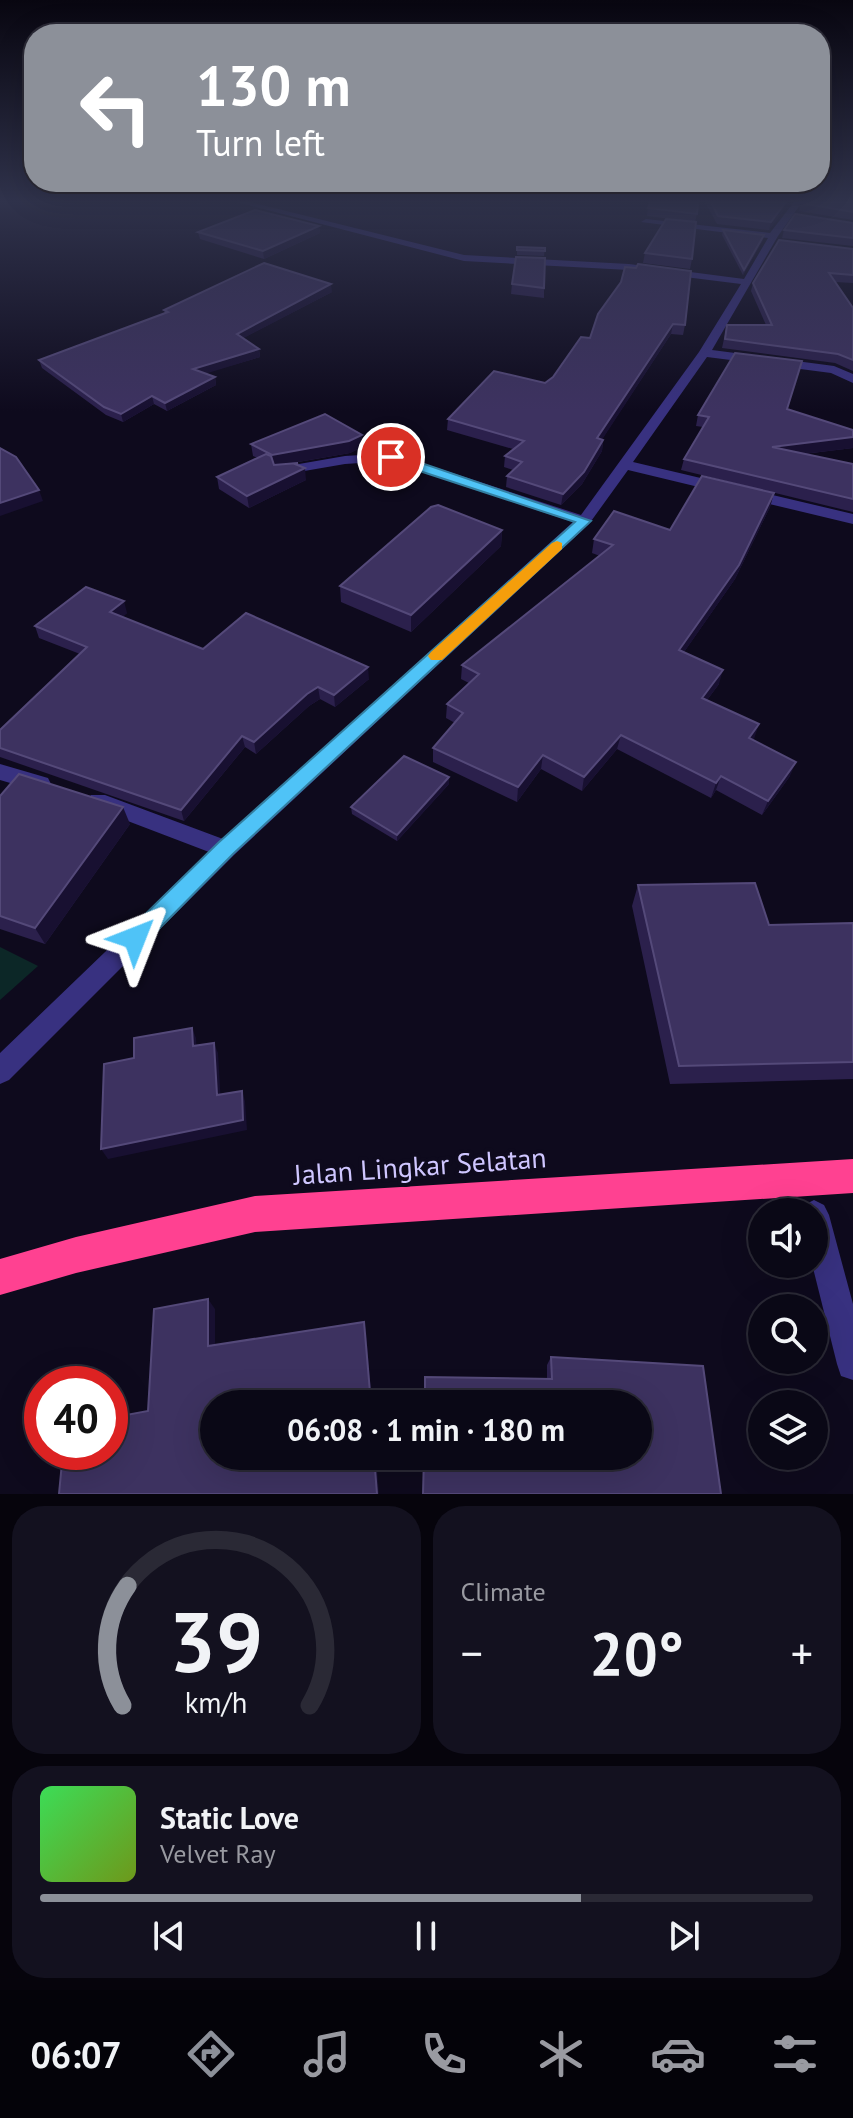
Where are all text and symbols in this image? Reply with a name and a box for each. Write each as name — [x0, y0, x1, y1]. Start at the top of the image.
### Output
text: 130 m — [196, 49, 351, 121]
icon: left — [64, 56, 168, 160]
text: Turn left — [196, 119, 325, 166]
pin — [357, 423, 425, 491]
icon: arrive — [369, 435, 413, 479]
position arrow — [93, 896, 177, 980]
street label: Jalan Lingkar Selatan — [291, 1138, 548, 1193]
map controls — [748, 1198, 828, 1470]
button: sound — [748, 1198, 828, 1278]
button: search — [748, 1294, 828, 1374]
speed limit sign: 40 — [24, 1366, 128, 1470]
button: layers — [748, 1390, 828, 1470]
text: 06:08 · 1 min · 180 m — [287, 1410, 565, 1449]
text: Climate — [461, 1575, 546, 1608]
text: 39 — [169, 1587, 263, 1695]
text: 20° — [590, 1614, 684, 1692]
text: − — [461, 1624, 483, 1681]
text: + — [791, 1624, 813, 1681]
text: km/h — [185, 1684, 248, 1721]
text: Static Love — [160, 1798, 299, 1837]
text: Velvet Ray — [160, 1837, 276, 1870]
icon: previous — [147, 1914, 191, 1958]
icon: pause — [404, 1914, 448, 1958]
icon: next — [662, 1914, 706, 1958]
icon: directions — [183, 2026, 239, 2082]
icon: music — [299, 2026, 355, 2082]
icon: phone — [416, 2026, 472, 2082]
icon: climate — [533, 2026, 589, 2082]
icon: car — [650, 2026, 706, 2082]
icon: filters — [767, 2026, 823, 2082]
text: 06:07 — [30, 2031, 122, 2078]

